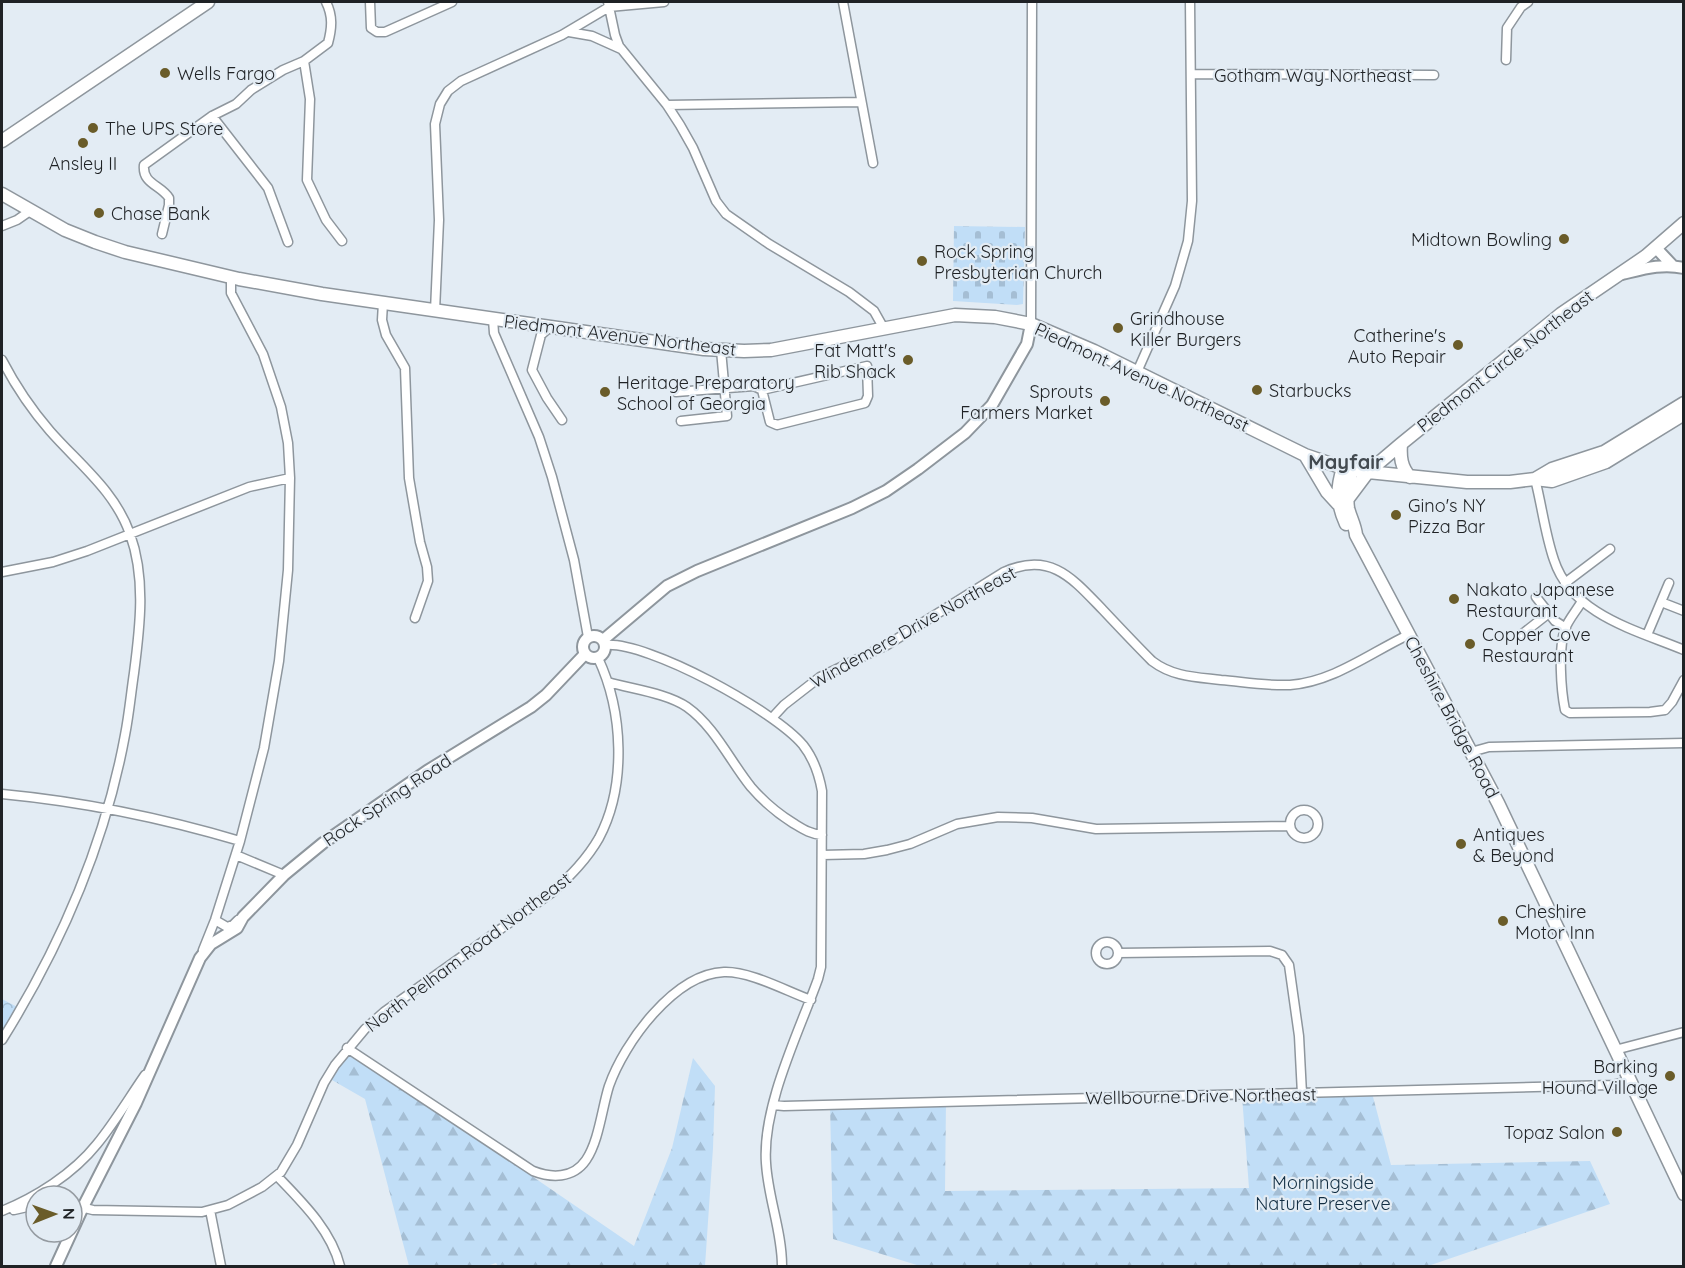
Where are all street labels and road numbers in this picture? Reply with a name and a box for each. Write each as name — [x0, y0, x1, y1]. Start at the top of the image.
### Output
street label: Gotham Way Northeast — [1214, 64, 1412, 87]
street label: Piedmont Circle Northeast — [1412, 285, 1598, 437]
street label: Piedmont Avenue Northeast — [503, 309, 737, 361]
street label: Piedmont Avenue Northeast — [1031, 317, 1253, 437]
street label: Windemere Drive Northeast — [806, 561, 1020, 693]
street label: Cheshire Bridge Road — [1400, 632, 1504, 802]
street label: Rock Spring Road — [319, 749, 455, 851]
street label: North Pelham Road Northeast — [360, 867, 576, 1037]
street label: Wellbourne Drive Northeast — [1085, 1082, 1317, 1110]

